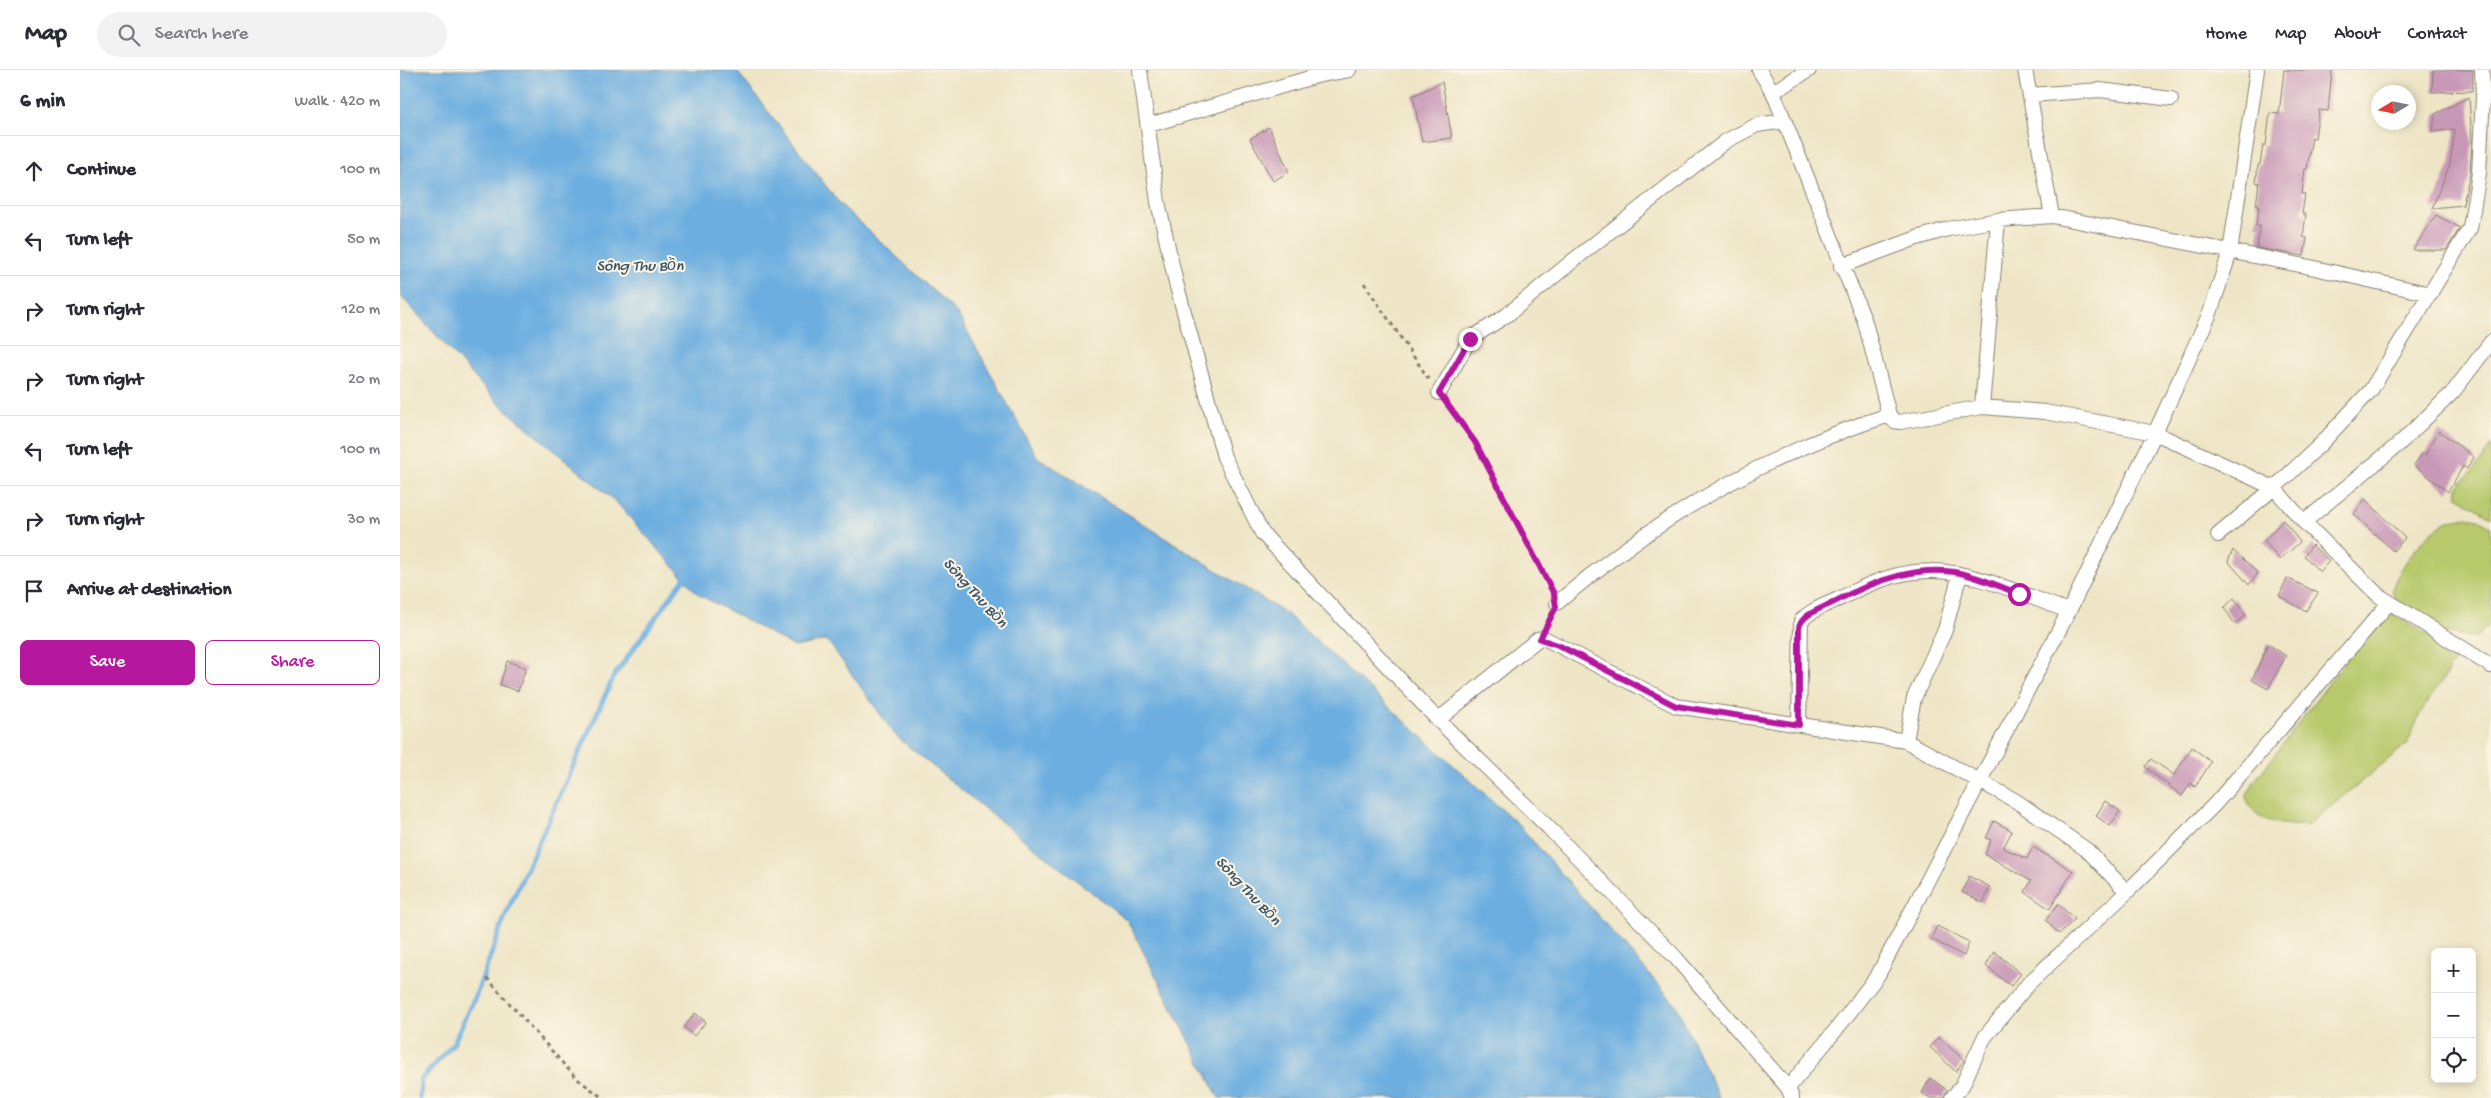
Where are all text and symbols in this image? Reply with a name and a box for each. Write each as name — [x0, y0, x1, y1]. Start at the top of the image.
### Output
search box — [97, 12, 447, 57]
text: Map — [25, 20, 67, 49]
icon: search — [115, 21, 143, 49]
text: Search here — [155, 23, 248, 46]
text: Home — [2205, 24, 2247, 45]
text: Map — [2275, 24, 2306, 45]
text: About — [2334, 24, 2380, 45]
text: Contact — [2408, 24, 2466, 45]
north arrow — [2371, 85, 2416, 130]
text: 6 min — [20, 90, 65, 115]
text: Walk · 420 m — [295, 93, 380, 112]
icon: ahead — [20, 157, 48, 185]
text: Continue — [67, 159, 136, 182]
text: 100 m — [340, 161, 380, 180]
icon: left — [20, 227, 48, 255]
text: Turn left — [67, 229, 131, 252]
text: 50 m — [347, 231, 380, 250]
water label: Sông Thu Bồn — [597, 257, 684, 277]
icon: right — [20, 297, 48, 325]
text: Turn right — [67, 299, 143, 322]
text: 120 m — [341, 301, 380, 320]
route end — [1459, 328, 1482, 351]
icon: right — [20, 367, 48, 395]
text: Turn right — [67, 369, 143, 392]
text: 20 m — [348, 371, 380, 390]
icon: left — [20, 437, 48, 465]
text: Turn left — [67, 439, 131, 462]
text: 100 m — [340, 441, 380, 460]
icon: right — [20, 507, 48, 535]
text: Turn right — [67, 509, 143, 532]
text: 30 m — [347, 511, 380, 530]
water label: Sông Thu Bồn — [938, 555, 1011, 633]
icon: arrive — [20, 577, 48, 605]
text: Arrive at destination — [67, 579, 231, 602]
route start — [2008, 583, 2031, 606]
button: Save — [20, 640, 195, 685]
button: Share — [205, 640, 380, 685]
water label: Sông Thu Bồn — [1210, 853, 1285, 931]
map controls — [2431, 948, 2476, 1083]
button: + — [2431, 948, 2476, 993]
button: − — [2431, 993, 2476, 1038]
button: locate — [2431, 1038, 2476, 1083]

